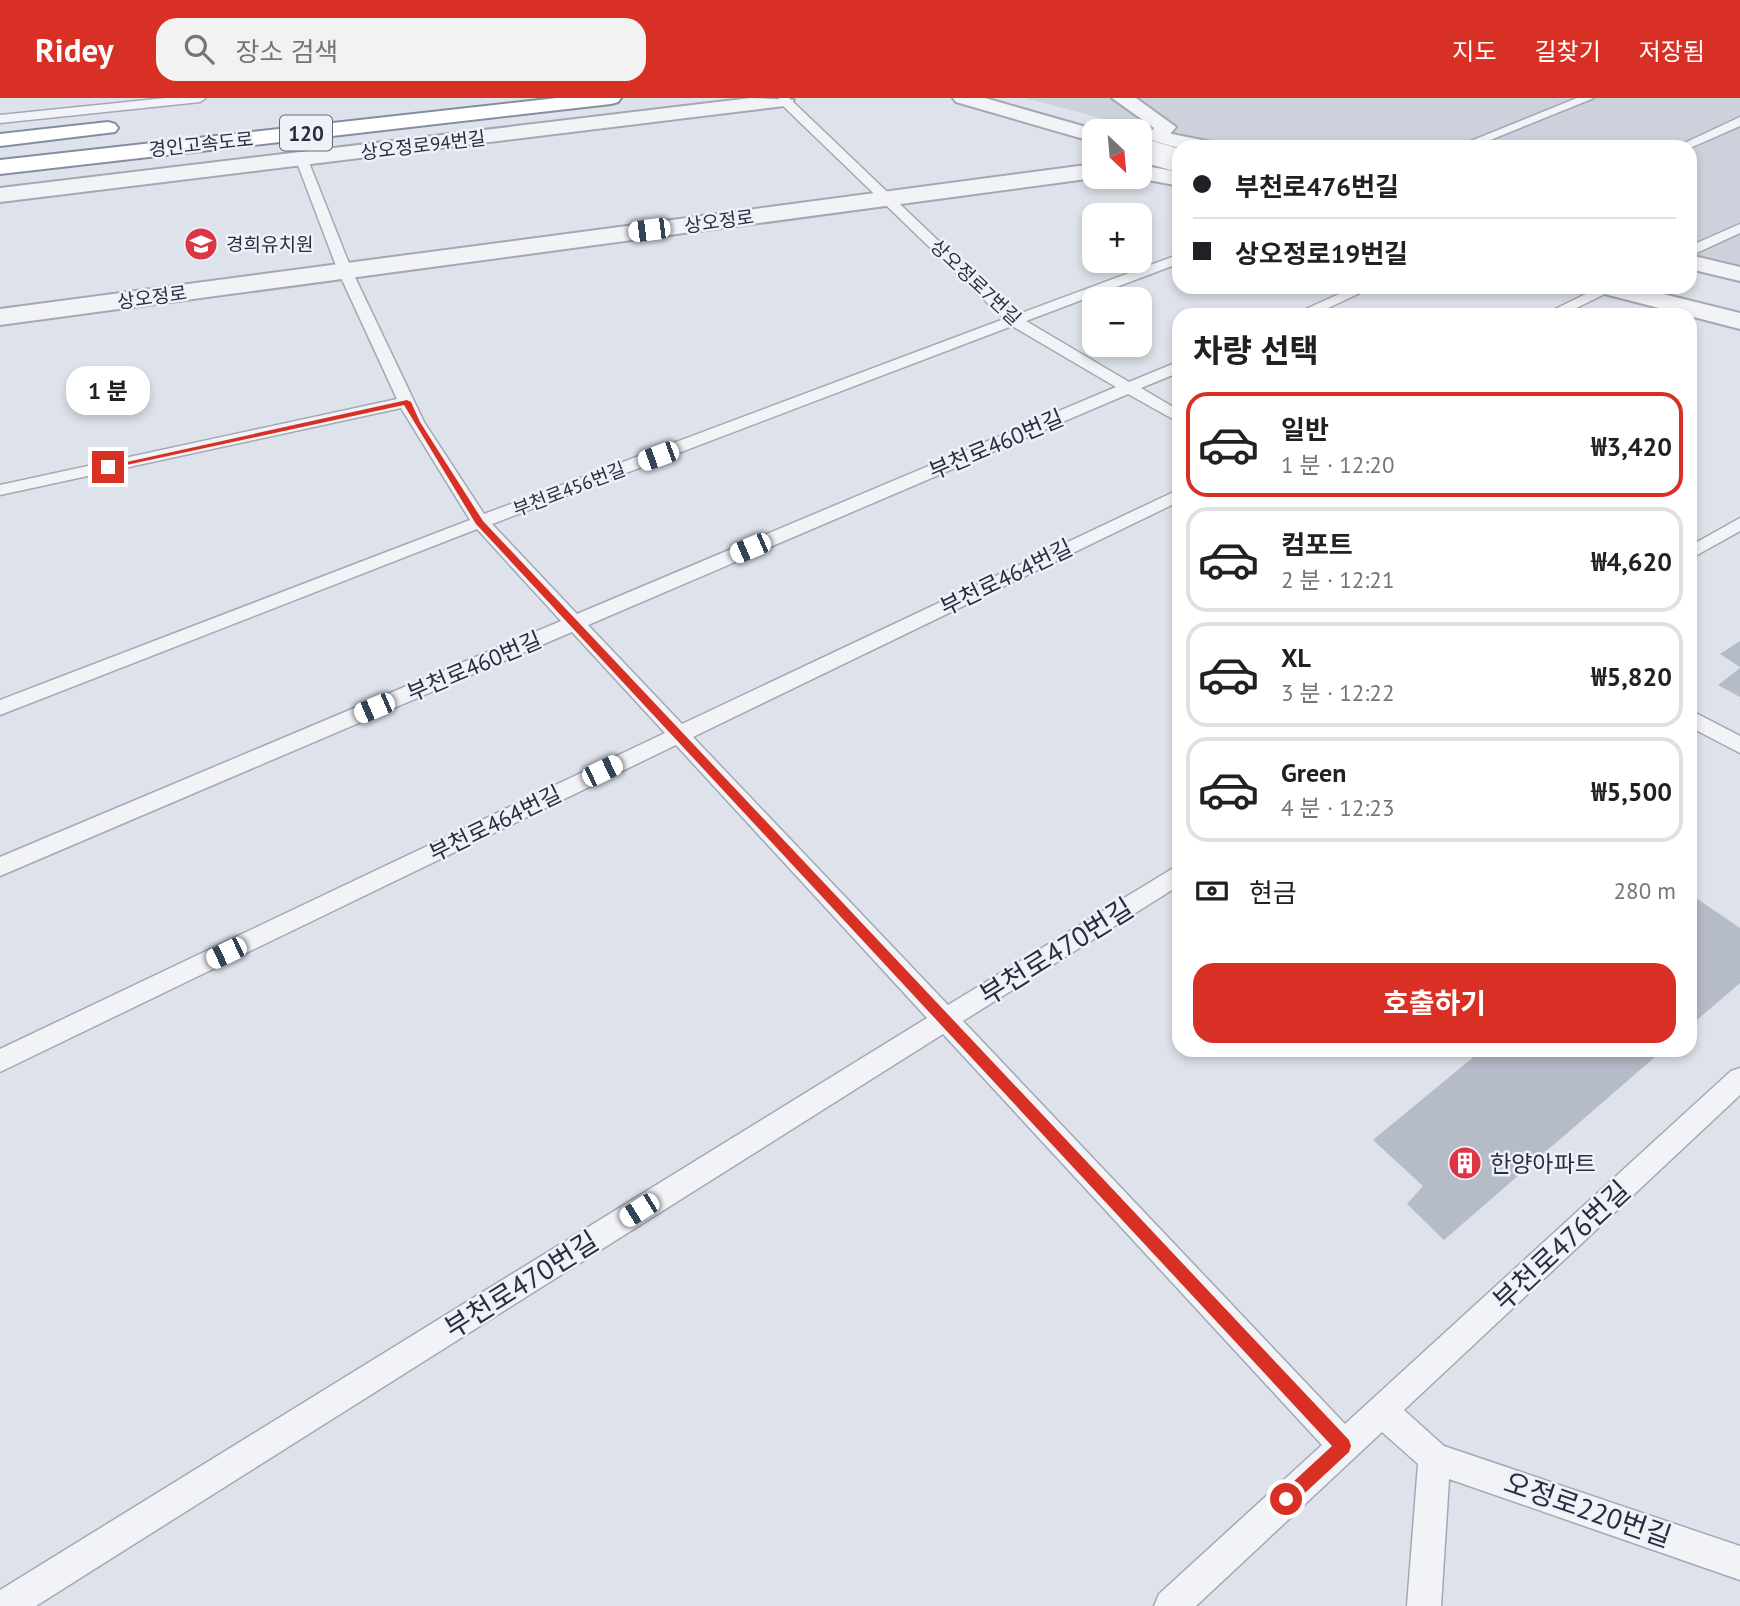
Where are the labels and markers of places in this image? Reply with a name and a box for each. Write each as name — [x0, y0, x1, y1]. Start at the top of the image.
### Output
school or university icon: 경희유치원 — [182, 225, 220, 263]
place label: 경희유치원 — [226, 232, 313, 256]
building icon: 한양아파트 — [1446, 1144, 1484, 1182]
place label: 한양아파트 — [1490, 1149, 1596, 1178]

